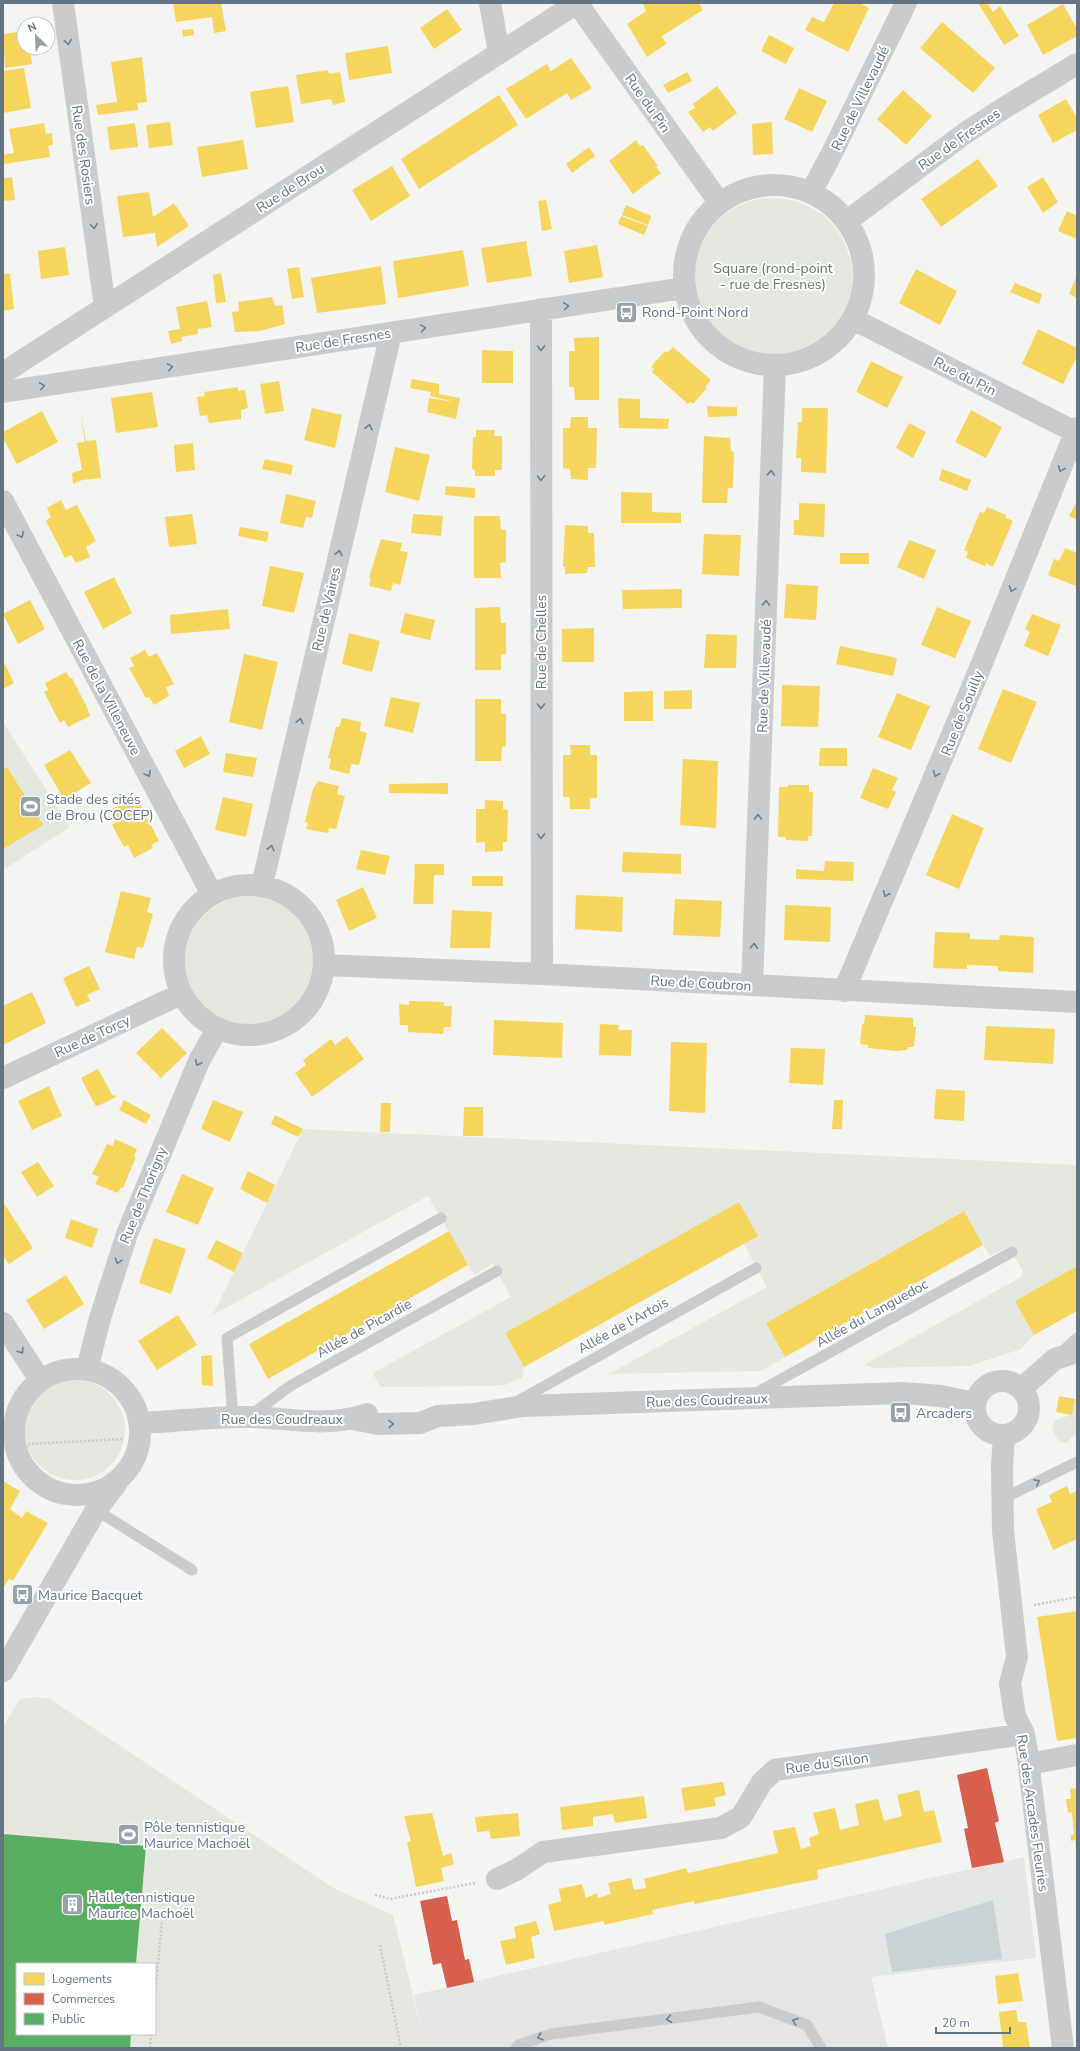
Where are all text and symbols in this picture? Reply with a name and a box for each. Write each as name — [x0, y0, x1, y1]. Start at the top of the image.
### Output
north arrow — [16, 16, 56, 56]
text: N — [25, 19, 39, 36]
one-way arrow — [63, 39, 72, 45]
street label: Rue de Villevaudé — [827, 43, 894, 154]
street label: Rue du Pin — [620, 70, 675, 137]
street label: Rue des Rosiers — [67, 104, 100, 206]
street label: Rue de Fresnes — [914, 104, 1004, 175]
street label: Rue de Brou — [253, 159, 328, 217]
one-way arrow — [89, 223, 98, 229]
park label: Square (rond-point - rue de Fresnes) — [713, 259, 833, 294]
bus stop icon: Rond-Point Nord — [614, 299, 640, 325]
one-way arrow — [562, 302, 569, 311]
place label: Rond-Point Nord — [642, 303, 748, 322]
street label: Rue de Fresnes — [294, 324, 392, 357]
one-way arrow — [420, 324, 426, 333]
one-way arrow — [537, 345, 545, 351]
street label: Rue du Pin — [930, 353, 999, 400]
one-way arrow — [167, 363, 173, 372]
one-way arrow — [39, 382, 45, 391]
one-way arrow — [364, 424, 372, 430]
one-way arrow — [1057, 465, 1065, 472]
one-way arrow — [767, 470, 775, 476]
one-way arrow — [537, 475, 545, 481]
one-way arrow — [17, 531, 24, 538]
one-way arrow — [334, 550, 342, 556]
street label: Rue de Vaires — [308, 565, 345, 653]
one-way arrow — [1009, 585, 1017, 593]
street label: Rue de Chelles — [532, 594, 551, 689]
one-way arrow — [762, 600, 770, 606]
street label: Rue de Villevaudé — [753, 619, 776, 733]
street label: Rue de la Villeneuve — [68, 636, 145, 759]
street label: Rue de Souilly — [937, 667, 988, 759]
one-way arrow — [537, 703, 545, 709]
one-way arrow — [295, 718, 304, 725]
one-way arrow — [143, 769, 151, 777]
one-way arrow — [933, 770, 941, 778]
place label: Stade des cités de Brou (COCEP) — [46, 790, 154, 825]
sports icon: Stade des cités de Brou (COCEP) — [17, 794, 43, 820]
one-way arrow — [754, 814, 763, 820]
one-way arrow — [537, 833, 545, 839]
one-way arrow — [266, 844, 275, 851]
one-way arrow — [882, 890, 890, 897]
one-way arrow — [749, 943, 758, 949]
street label: Rue de Coubron — [650, 971, 752, 996]
street label: Rue de Torcy — [51, 1010, 134, 1062]
one-way arrow — [195, 1058, 203, 1066]
street label: Rue de Thorigny — [115, 1143, 172, 1247]
one-way arrow — [114, 1257, 123, 1264]
street label: Allée du Languedoc — [813, 1274, 932, 1352]
street label: Allée de l'Artois — [574, 1293, 672, 1358]
street label: Allée de Picardie — [313, 1294, 415, 1362]
one-way arrow — [17, 1347, 24, 1354]
street label: Rue des Coudreaux — [646, 1389, 769, 1412]
bus stop icon: Arcaders — [887, 1400, 913, 1426]
place label: Arcaders — [916, 1404, 973, 1423]
street label: Rue des Coudreaux — [221, 1410, 344, 1429]
one-way arrow — [388, 1419, 394, 1428]
one-way arrow — [1032, 1479, 1040, 1487]
bus stop icon: Maurice Bacquet — [10, 1582, 36, 1608]
place label: Maurice Bacquet — [38, 1586, 143, 1605]
street label: Rue des Arcades Fleuries — [1012, 1733, 1053, 1893]
street label: Rue du Sillon — [784, 1748, 870, 1779]
place label: Pôle tennistique Maurice Machoël — [144, 1818, 251, 1853]
sports icon: Pôle tennistique Maurice Machoël — [116, 1822, 142, 1848]
place label: Halle tennistique Maurice Machoël — [88, 1888, 195, 1923]
building icon: Halle tennistique Maurice Machoël — [59, 1892, 85, 1918]
legend — [16, 1963, 156, 2035]
text: Logements — [52, 1971, 112, 1987]
text: Commerces — [52, 1991, 115, 2007]
scale bar — [936, 2009, 1010, 2035]
text: Public — [52, 2011, 86, 2027]
one-way arrow — [666, 2014, 672, 2023]
text: 20 m — [942, 2015, 970, 2031]
one-way arrow — [792, 2017, 799, 2025]
one-way arrow — [537, 2033, 544, 2041]

